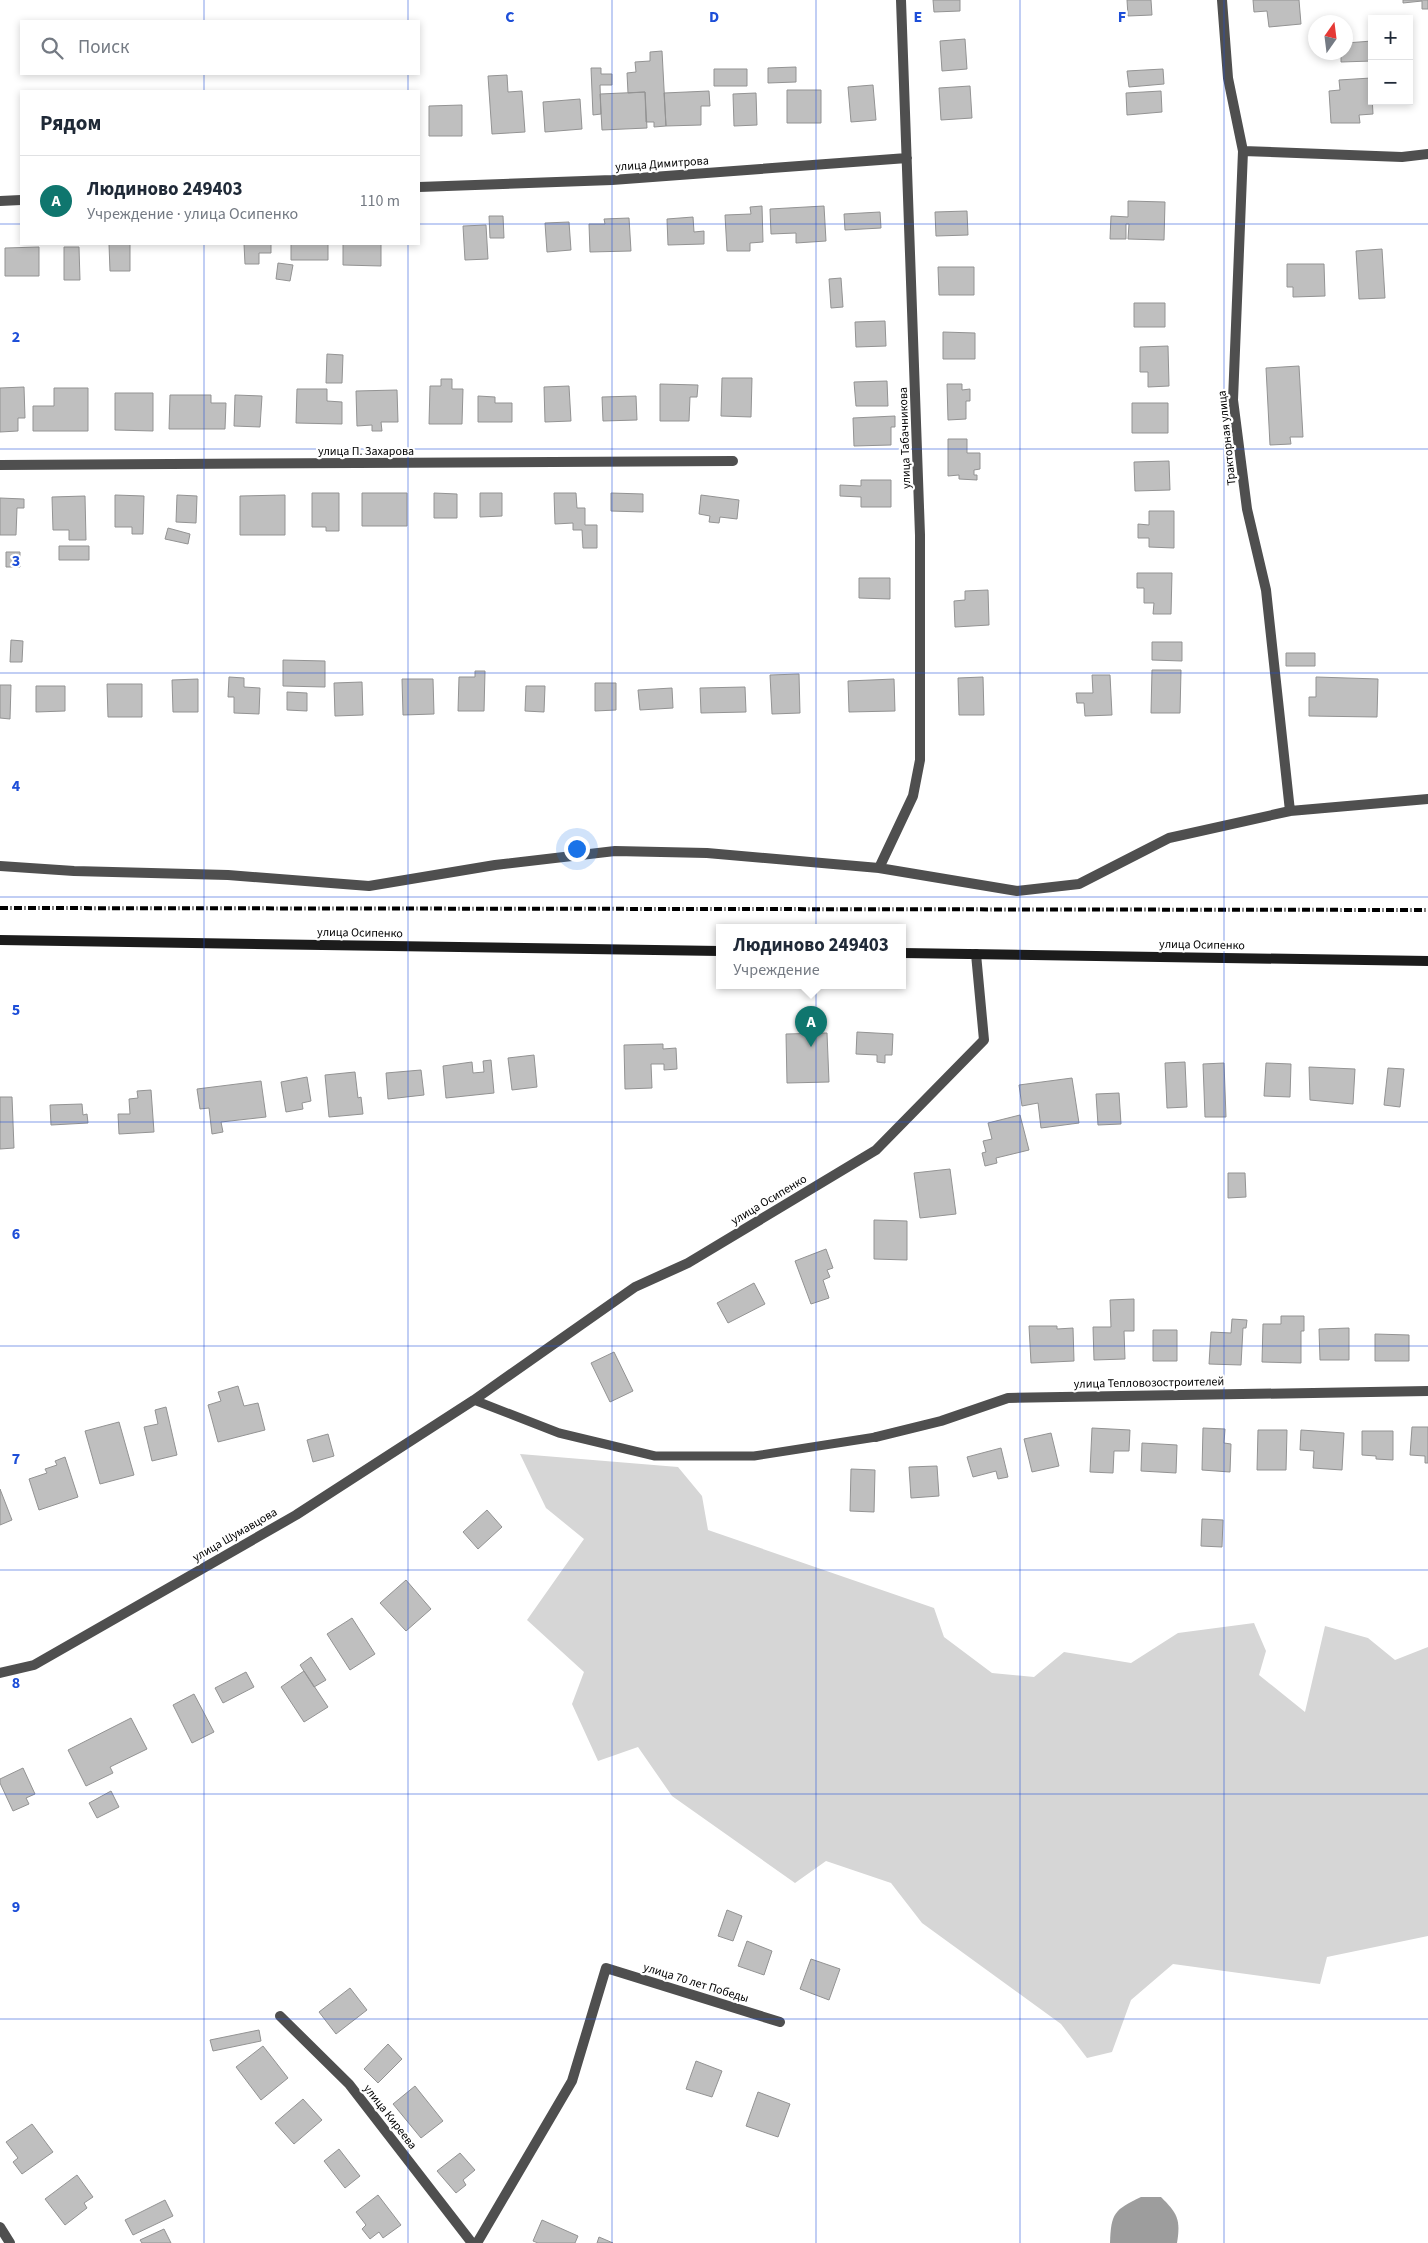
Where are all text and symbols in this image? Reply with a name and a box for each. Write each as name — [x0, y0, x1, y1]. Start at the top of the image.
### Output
text: C — [505, 6, 515, 28]
text: D — [709, 6, 719, 28]
text: E — [914, 6, 922, 28]
text: F — [1118, 6, 1126, 28]
north arrow — [1308, 15, 1353, 60]
map controls — [1368, 15, 1413, 105]
button: + — [1368, 15, 1413, 60]
search box — [20, 20, 420, 75]
icon: search — [38, 34, 66, 62]
text: Поиск — [78, 34, 129, 61]
button: − — [1368, 60, 1413, 105]
text: Рядом — [40, 108, 101, 138]
street label: улица Димитрова — [615, 152, 709, 176]
text: Людиново 249403 — [87, 176, 243, 203]
text: A — [51, 190, 61, 212]
text: 110 m — [360, 190, 400, 212]
text: Учреждение · улица Осипенко — [87, 203, 298, 225]
text: 2 — [12, 326, 20, 348]
street label: улица Табачникова — [895, 387, 915, 489]
street label: Тракторная улица — [1214, 390, 1240, 486]
street label: улица П. Захарова — [318, 443, 414, 460]
text: 3 — [12, 550, 20, 572]
text: 4 — [12, 775, 21, 797]
your location — [564, 836, 590, 862]
street label: улица Осипенко — [317, 924, 403, 942]
popup — [716, 924, 906, 989]
text: Людиново 249403 — [733, 932, 889, 959]
street label: улица Осипенко — [1159, 936, 1245, 954]
text: Учреждение — [733, 959, 820, 981]
text: 5 — [12, 999, 20, 1021]
pin: A — [795, 1006, 827, 1047]
street label: улица Осипенко — [728, 1171, 810, 1229]
text: 6 — [12, 1223, 20, 1245]
street label: улица Тепловозостроителей — [1074, 1373, 1224, 1393]
text: 7 — [12, 1448, 20, 1470]
street label: улица Шумавцова — [190, 1504, 280, 1566]
text: 8 — [12, 1672, 20, 1694]
text: 9 — [12, 1896, 20, 1918]
street label: улица 70 лет Победы — [641, 1959, 751, 2007]
street label: улица Киреева — [359, 2081, 421, 2153]

